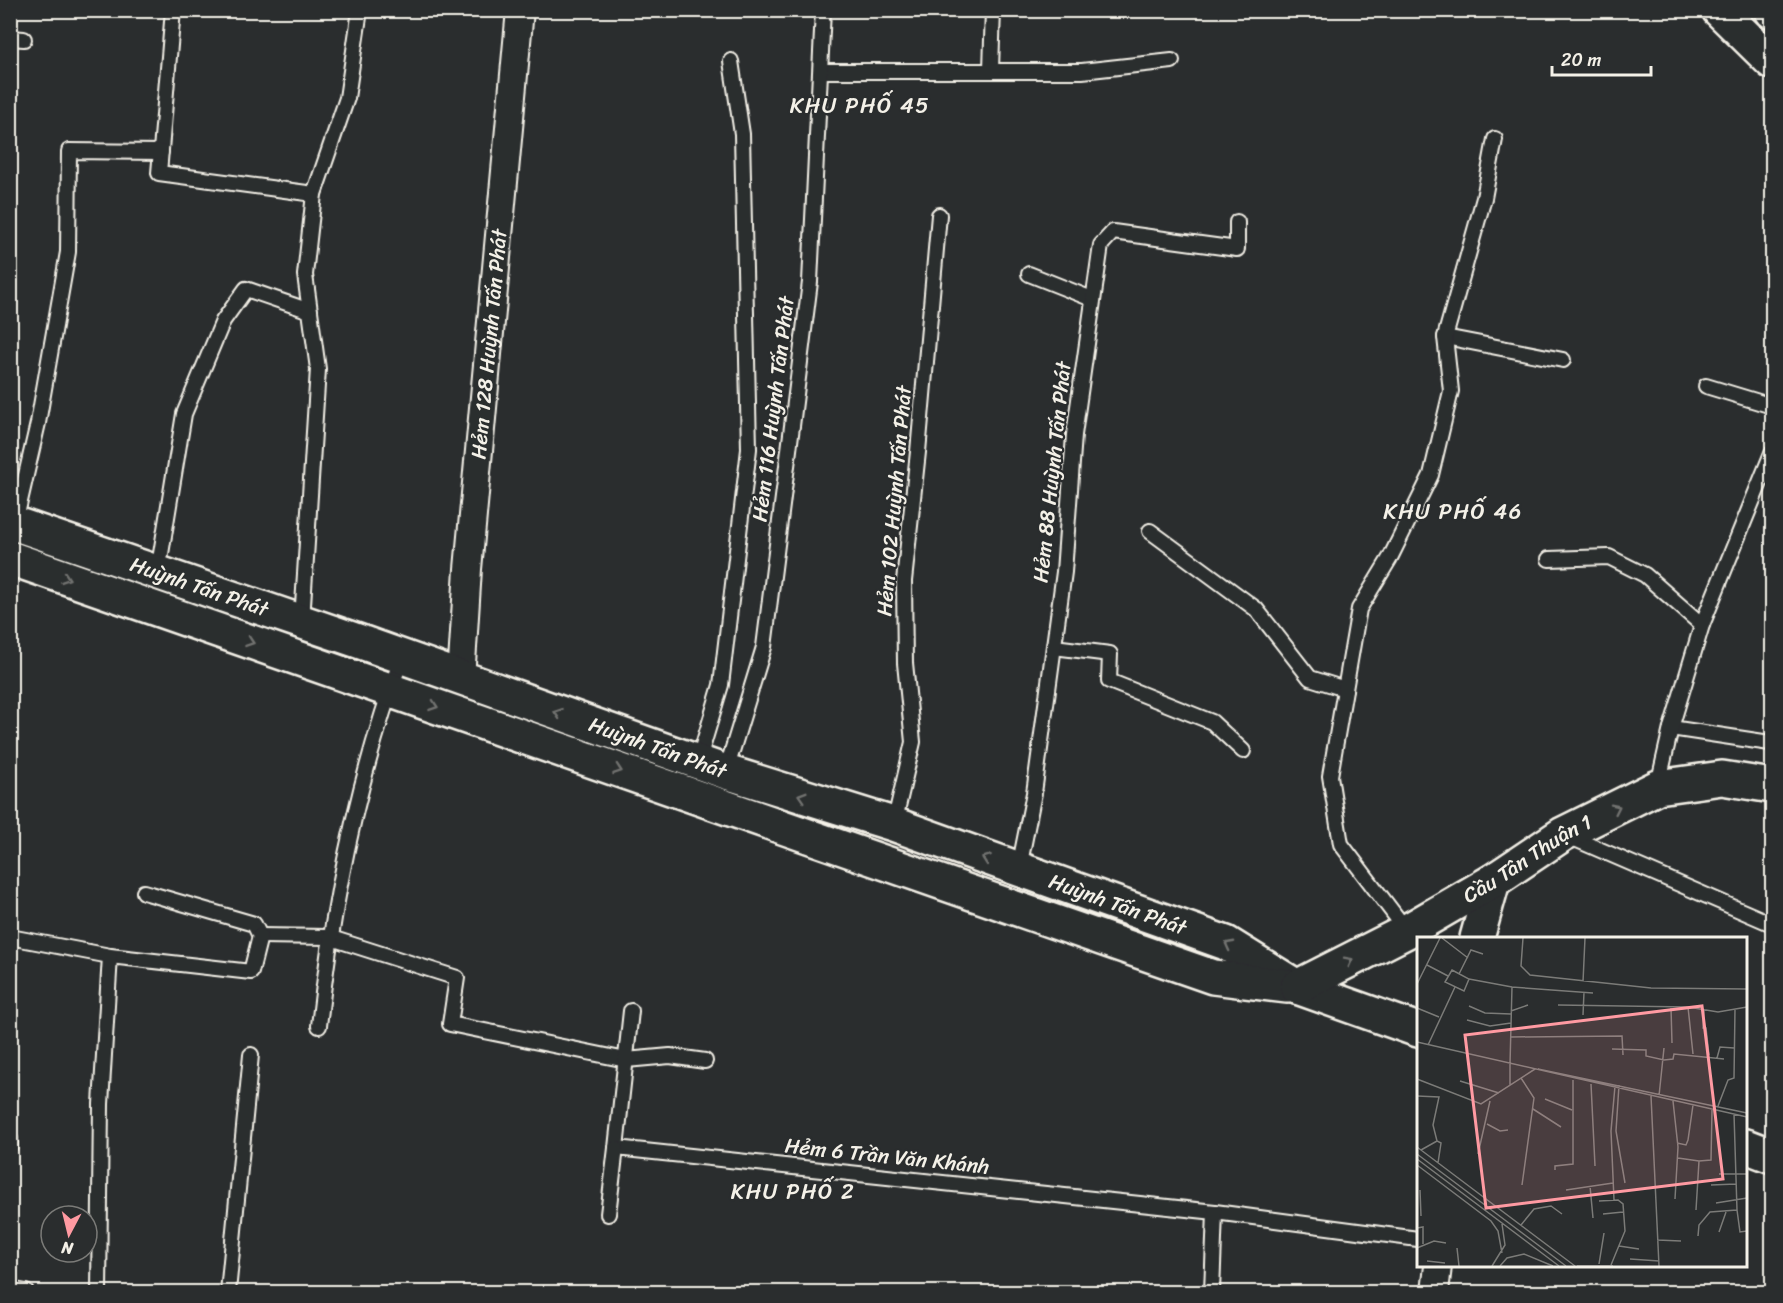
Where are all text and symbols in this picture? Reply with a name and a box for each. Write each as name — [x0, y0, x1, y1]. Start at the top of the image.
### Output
scale bar — [1552, 39, 1651, 77]
text: 20 m — [1561, 44, 1601, 76]
district label: KHU PHỐ 45 — [790, 86, 930, 125]
street label: Hẻm 128 Huỳnh Tấn Phát — [459, 226, 519, 461]
street label: Hẻm 116 Huỳnh Tấn Phát — [740, 293, 806, 524]
street label: Hẻm 88 Huỳnh Tấn Phát — [1021, 358, 1083, 584]
street label: Hẻm 102 Huỳnh Tấn Phát — [865, 383, 923, 618]
district label: KHU PHỐ 46 — [1383, 492, 1523, 531]
street label: Huỳnh Tấn Phát — [125, 545, 275, 629]
one-way arrow — [60, 570, 71, 583]
one-way arrow — [244, 634, 255, 647]
one-way arrow — [428, 699, 439, 711]
street label: Huỳnh Tấn Phát — [583, 706, 734, 790]
one-way arrow — [553, 708, 563, 721]
one-way arrow — [612, 763, 623, 776]
one-way arrow — [797, 791, 808, 803]
street label: Cầu Tân Thuận 1 — [1455, 803, 1599, 914]
one-way arrow — [1609, 804, 1620, 815]
one-way arrow — [982, 853, 992, 866]
street label: Huỳnh Tấn Phát — [1043, 862, 1194, 947]
inset map — [1417, 937, 1747, 1267]
one-way arrow — [1224, 941, 1235, 953]
one-way arrow — [1343, 956, 1354, 968]
street label: Hẻm 6 Trần Văn Khánh — [783, 1126, 991, 1186]
district label: KHU PHỐ 2 — [731, 1172, 855, 1211]
north arrow — [39, 1204, 99, 1264]
text: N — [59, 1233, 75, 1264]

